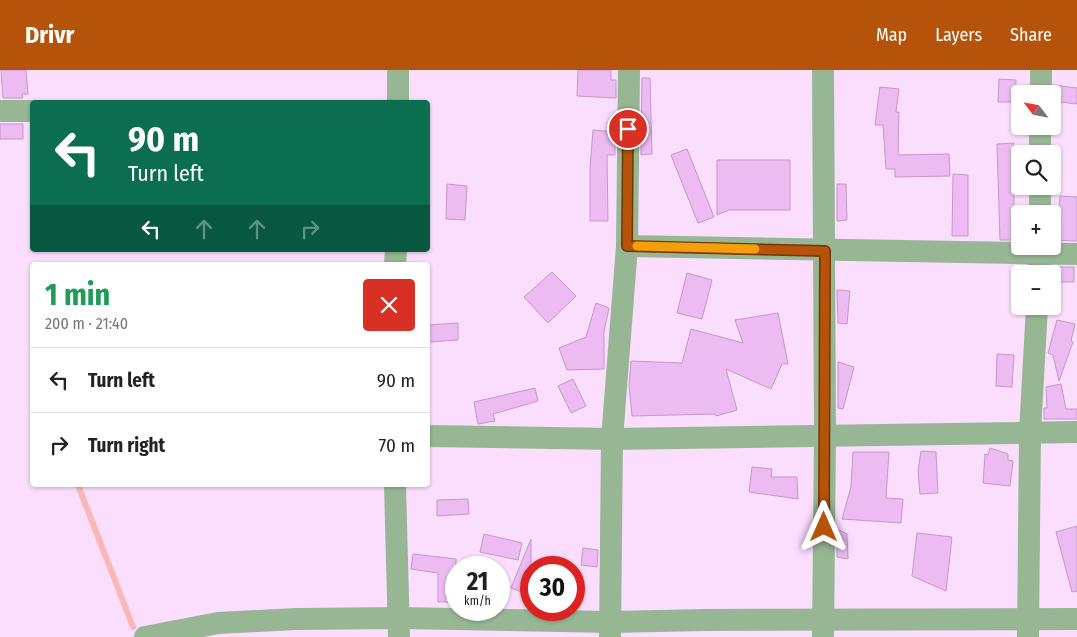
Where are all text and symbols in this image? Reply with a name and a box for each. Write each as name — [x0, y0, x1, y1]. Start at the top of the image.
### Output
text: Drivr — [25, 21, 74, 49]
text: Map — [876, 24, 907, 46]
text: Layers — [935, 24, 982, 46]
text: Share — [1010, 24, 1052, 46]
north arrow — [1011, 85, 1061, 135]
map controls — [1011, 85, 1061, 315]
pin — [607, 108, 649, 150]
icon: arrive — [614, 115, 642, 143]
text: 90 m — [128, 118, 199, 160]
icon: left — [45, 120, 110, 185]
button: search — [1011, 145, 1061, 195]
text: Turn left — [128, 160, 204, 187]
button: + — [1011, 205, 1061, 255]
icon: left — [137, 215, 165, 243]
icon: ahead — [190, 215, 218, 243]
icon: ahead — [243, 215, 271, 243]
icon: right — [296, 215, 324, 243]
button: − — [1011, 265, 1061, 315]
text: 1 min — [45, 277, 110, 313]
button: close — [363, 279, 415, 331]
text: 200 m · 21:40 — [45, 314, 128, 333]
icon: left — [45, 366, 73, 394]
text: Turn left — [88, 369, 155, 392]
text: 90 m — [377, 369, 415, 392]
icon: right — [45, 431, 73, 459]
text: Turn right — [88, 434, 165, 457]
text: 70 m — [379, 434, 415, 457]
position arrow — [797, 500, 849, 552]
speed limit sign: 30 — [520, 556, 585, 621]
text: 21 — [467, 567, 488, 597]
text: km/h — [464, 594, 491, 608]

